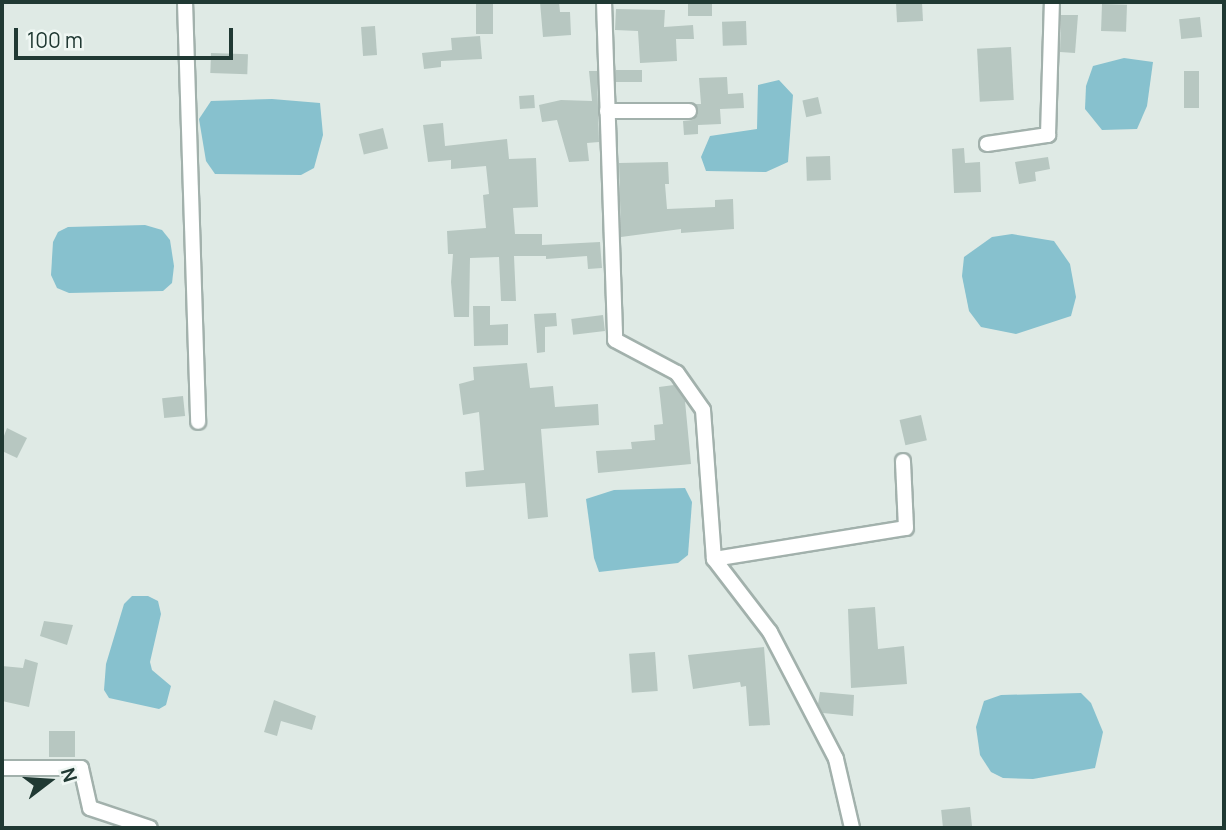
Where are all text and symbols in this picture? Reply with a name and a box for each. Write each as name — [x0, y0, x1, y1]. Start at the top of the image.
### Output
scale bar — [18, 14, 236, 58]
text: 100 m — [27, 26, 83, 54]
north arrow — [14, 746, 84, 816]
text: N — [55, 765, 84, 785]

